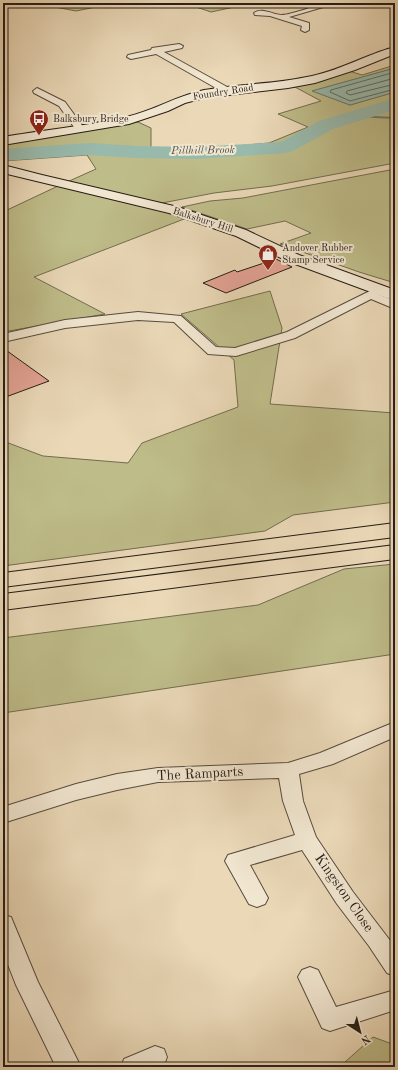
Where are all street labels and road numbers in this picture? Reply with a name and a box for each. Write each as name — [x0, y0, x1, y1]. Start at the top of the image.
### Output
street label: Foundry Road — [192, 82, 254, 102]
street label: Balksbury Hill — [172, 206, 235, 235]
street label: The Ramparts — [156, 765, 244, 783]
street label: Kingston Close — [312, 852, 376, 934]

